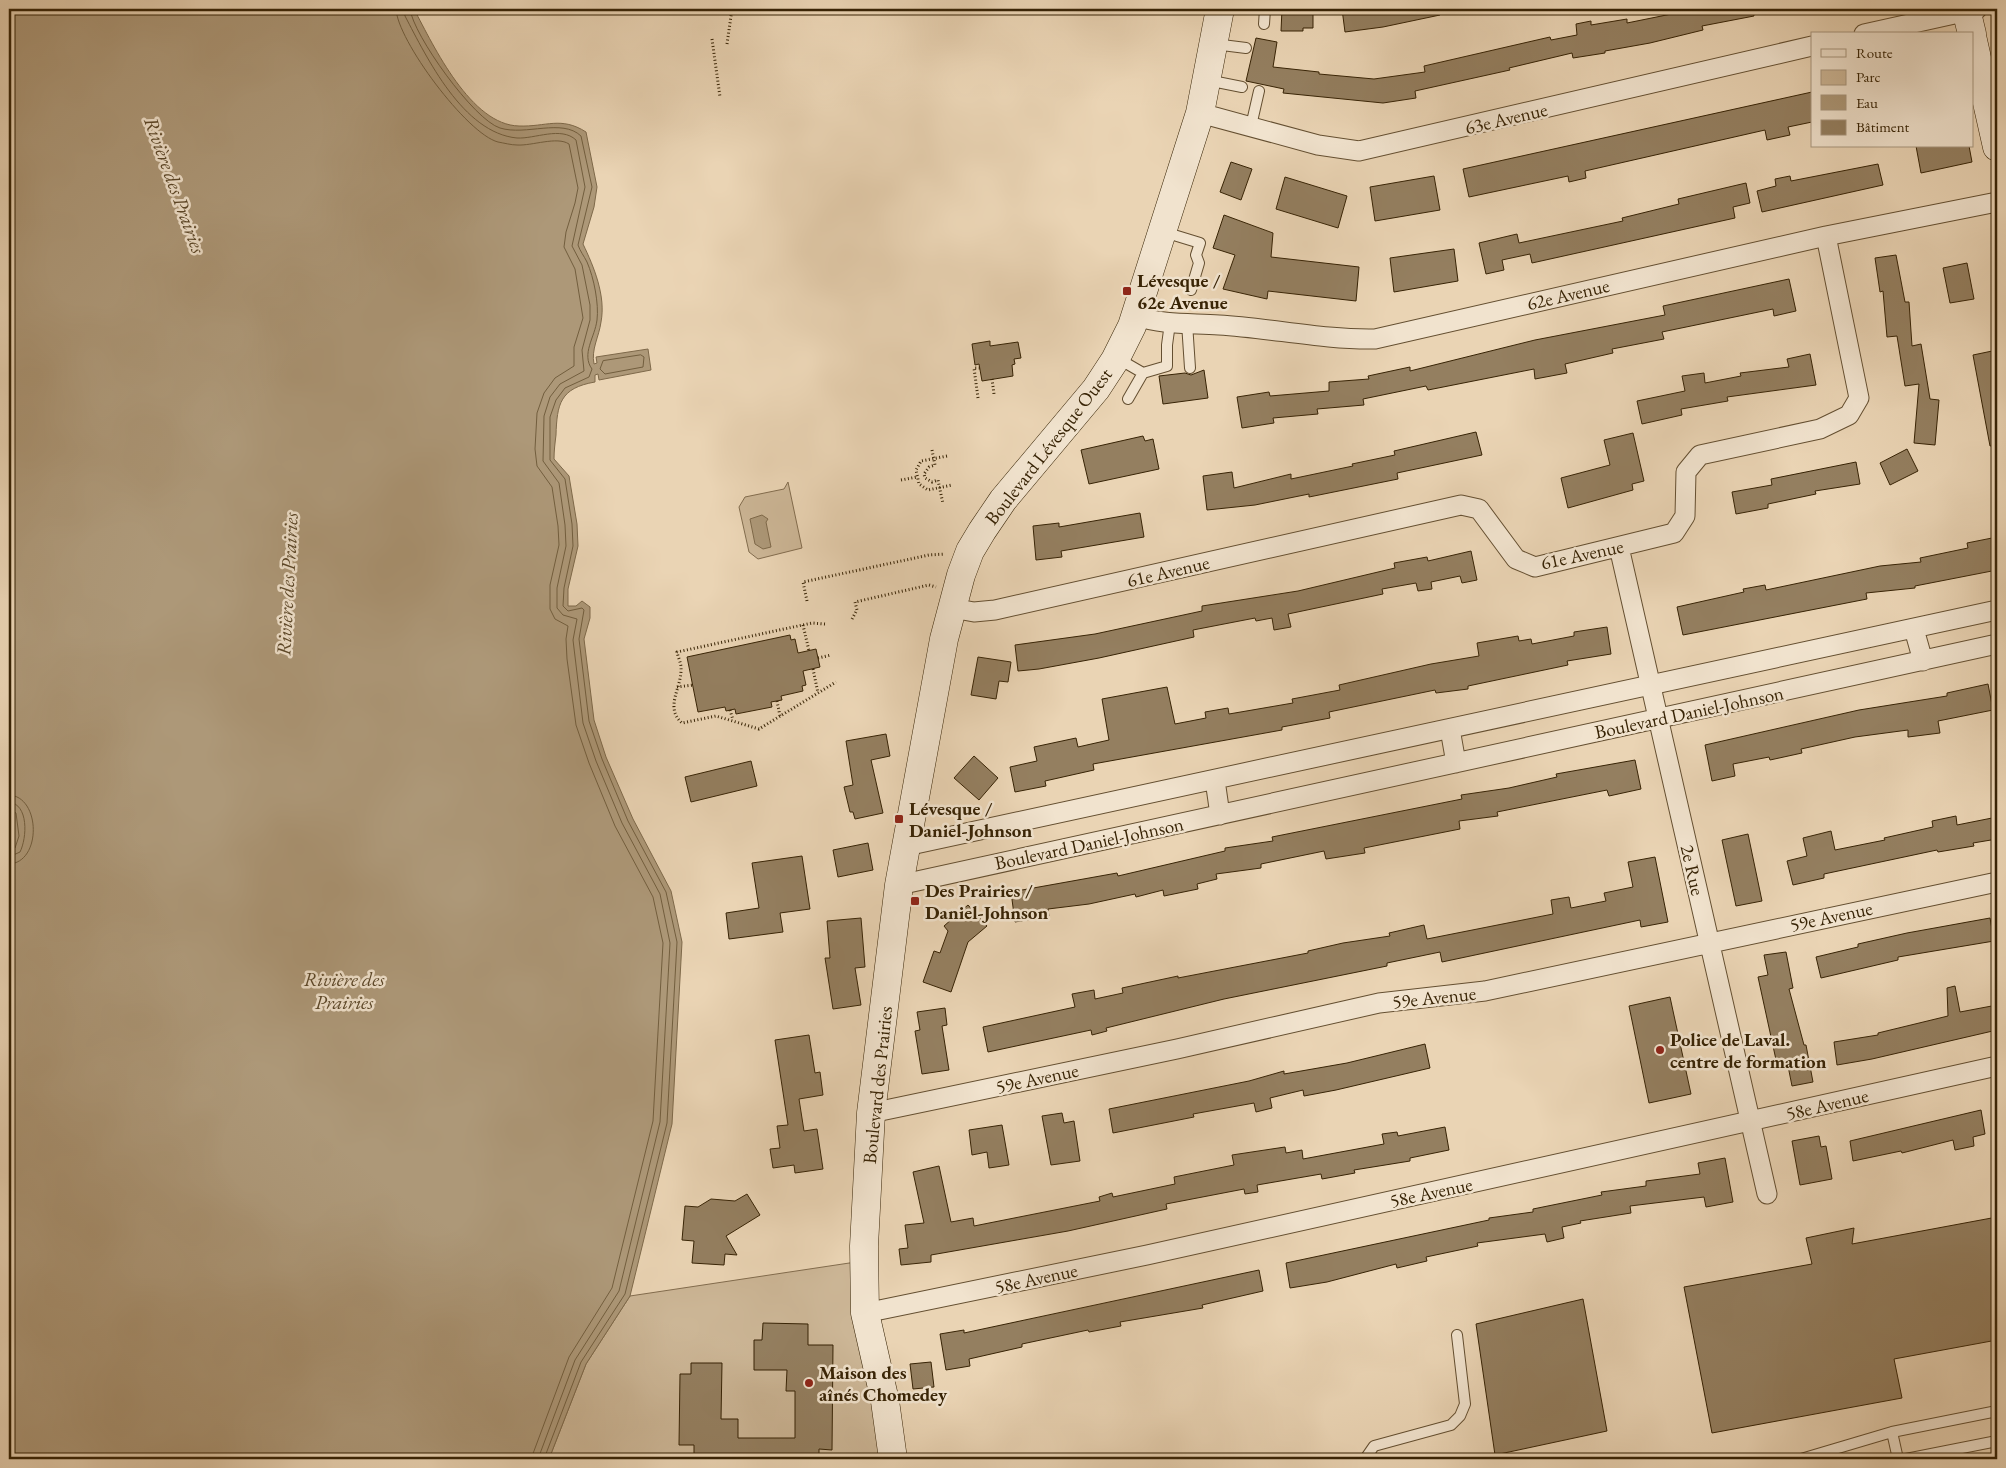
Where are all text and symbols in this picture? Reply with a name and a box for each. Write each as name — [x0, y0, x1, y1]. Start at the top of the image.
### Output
legend — [1811, 32, 1974, 148]
text: Route — [1856, 43, 1893, 62]
text: Parc — [1856, 67, 1881, 86]
text: Eau — [1856, 93, 1878, 112]
street label: 63e Avenue — [1462, 97, 1550, 140]
water label: Rivière des Prairies — [138, 113, 212, 257]
text: Bâtiment — [1856, 117, 1910, 136]
place label: Lévesque / 62e Avenue — [1137, 268, 1228, 315]
street label: 62e Avenue — [1524, 273, 1612, 316]
marker: Lévesque / 62e Avenue — [1121, 285, 1133, 297]
street label: Boulevard Lévesque Ouest — [979, 363, 1118, 530]
water label: Rivière des Prairies — [270, 511, 304, 656]
street label: 61e Avenue — [1538, 534, 1626, 575]
street label: 61e Avenue — [1124, 550, 1212, 593]
street label: Boulevard Daniel-Johnson — [1592, 680, 1786, 745]
place label: Lévesque / Daniel-Johnson — [909, 796, 1032, 843]
street label: Boulevard Daniel-Johnson — [992, 811, 1186, 876]
marker: Lévesque / Daniel-Johnson — [893, 813, 905, 825]
street label: 2e Rue — [1675, 842, 1710, 898]
place label: Des Prairies / Daniel-Johnson — [925, 878, 1048, 925]
marker: Des Prairies / Daniel-Johnson — [909, 895, 921, 907]
street label: 59e Avenue — [1787, 896, 1875, 937]
water label: Rivière des Prairies — [303, 966, 385, 1015]
street label: 59e Avenue — [1391, 981, 1477, 1014]
street label: Boulevard des Prairies — [857, 1005, 898, 1165]
place label: Police de Laval. centre de formation — [1670, 1027, 1827, 1074]
marker: Police de Laval. centre de formation — [1654, 1044, 1666, 1056]
street label: 59e Avenue — [993, 1058, 1081, 1099]
street label: 58e Avenue — [1783, 1083, 1871, 1126]
street label: 58e Avenue — [1387, 1172, 1475, 1213]
street label: 58e Avenue — [992, 1258, 1080, 1299]
place label: Maison des aînés Chomedey — [819, 1360, 948, 1407]
marker: Maison des aînés Chomedey — [803, 1377, 815, 1389]

